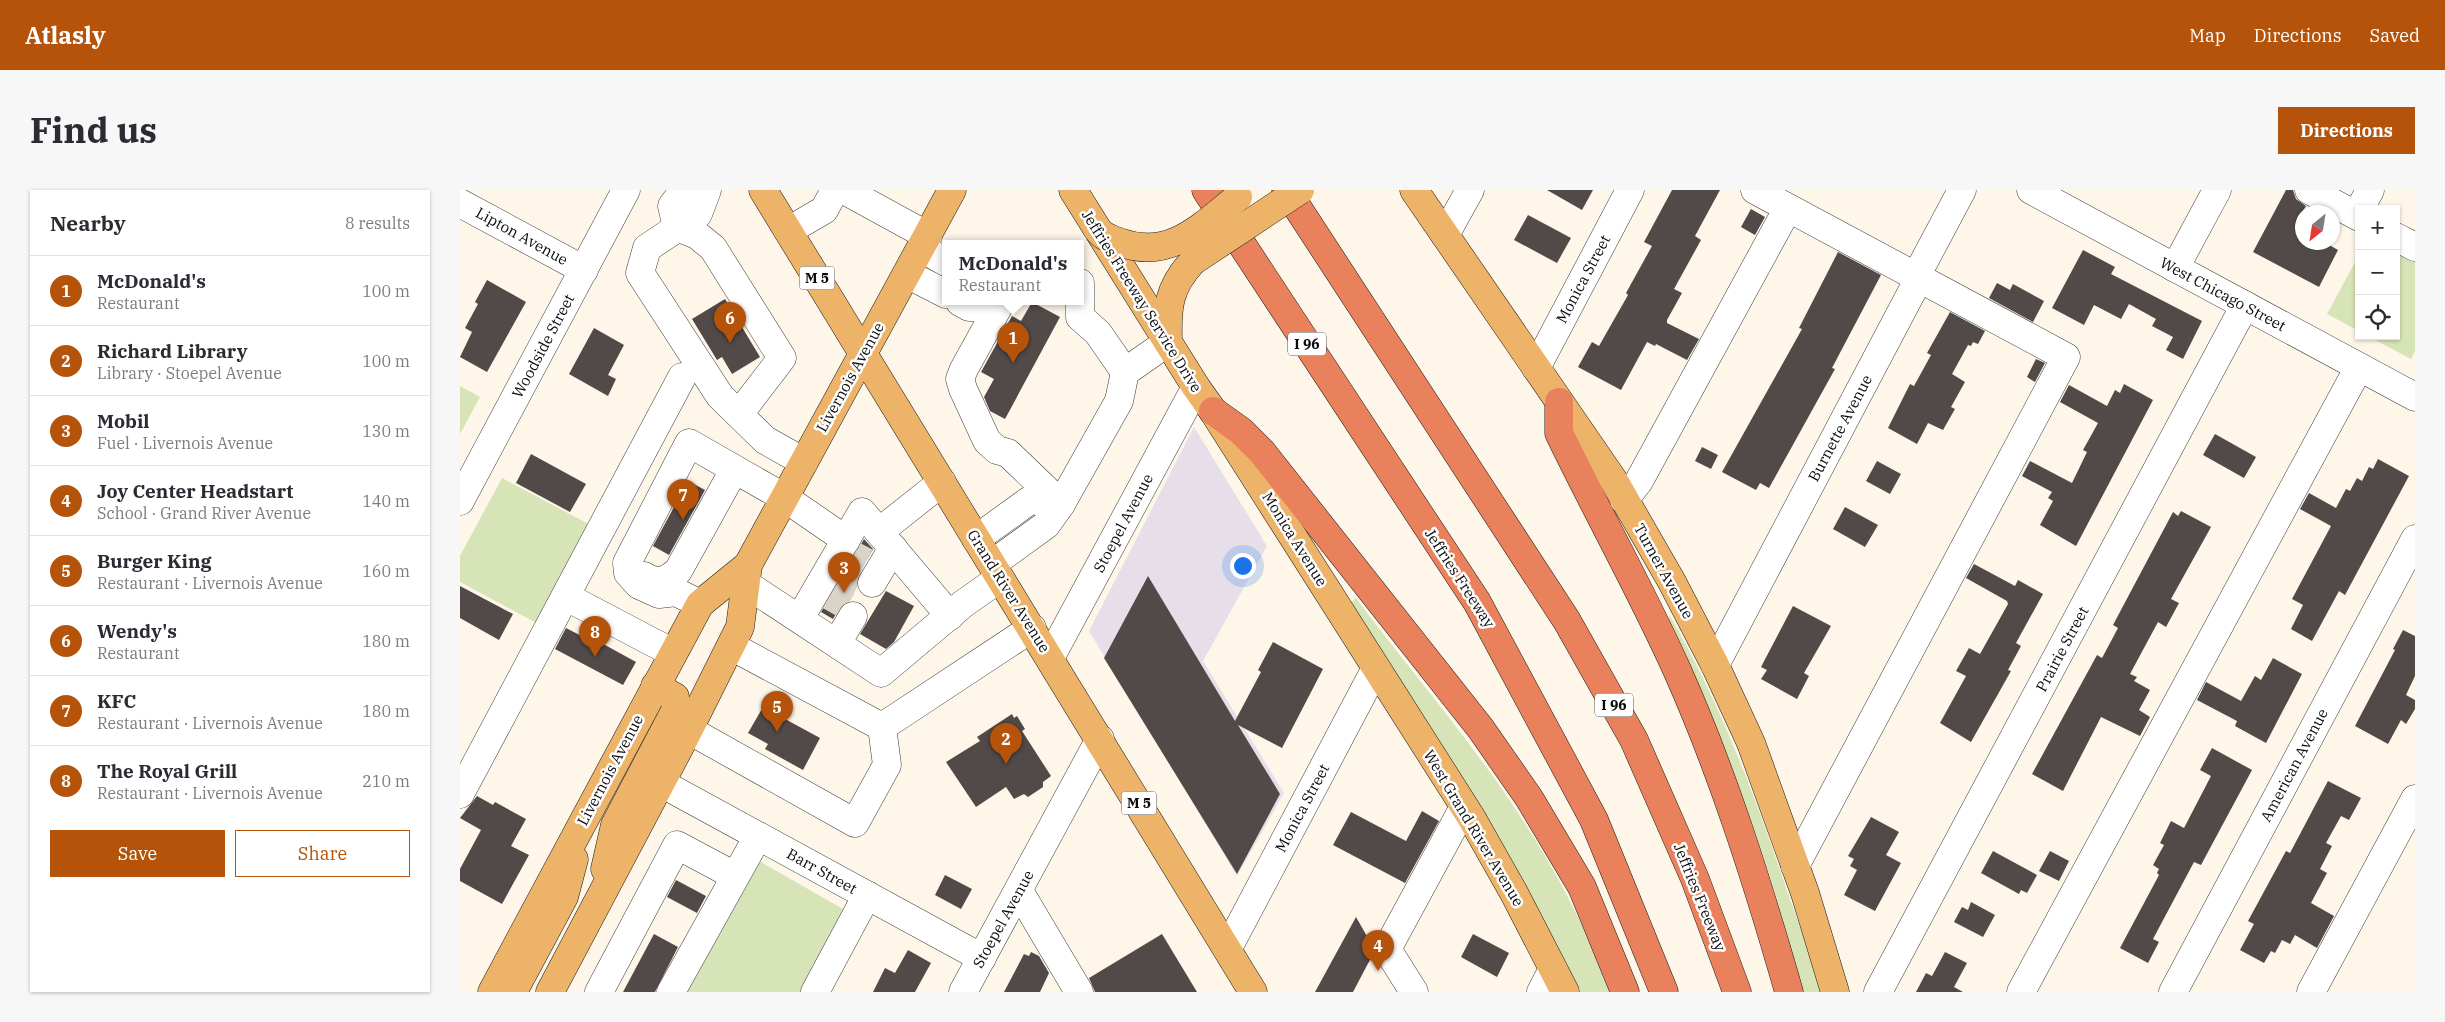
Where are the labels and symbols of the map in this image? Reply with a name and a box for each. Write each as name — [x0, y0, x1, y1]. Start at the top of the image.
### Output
street label: Lipton Avenue — [473, 203, 571, 269]
north arrow — [2295, 205, 2340, 250]
street label: Jeffries Freeway Service Drive — [1078, 206, 1206, 396]
street label: Monica Street — [1552, 232, 1614, 326]
street label: West Chicago Street — [2157, 253, 2289, 335]
road number: M 5 — [800, 266, 834, 290]
street label: Woodside Street — [508, 291, 578, 401]
pin: 6 — [714, 302, 746, 343]
street label: Livernois Avenue — [812, 319, 888, 435]
pin: 1 — [997, 322, 1029, 363]
road number: I 96 — [1288, 332, 1326, 356]
street label: Burnette Avenue — [1804, 371, 1876, 485]
street label: Stoepel Avenue — [1089, 470, 1157, 576]
pin: 7 — [667, 479, 699, 520]
street label: Monica Avenue — [1258, 488, 1332, 590]
street label: Turner Avenue — [1630, 520, 1698, 622]
street label: Jeffries Freeway — [1421, 525, 1499, 631]
street label: Grand River Avenue — [963, 526, 1055, 656]
pin: 3 — [828, 552, 860, 593]
your location — [1230, 553, 1256, 579]
street label: Prairie Street — [2032, 603, 2092, 695]
pin: 8 — [579, 616, 611, 657]
pin: 5 — [761, 691, 793, 732]
road number: I 96 — [1595, 694, 1633, 716]
street label: American Avenue — [2256, 705, 2332, 825]
street label: Livernois Avenue — [573, 711, 647, 829]
pin: 2 — [990, 723, 1022, 764]
street label: West Grand River Avenue — [1420, 746, 1528, 910]
street label: Monica Street — [1271, 761, 1333, 855]
road number: M 5 — [1122, 792, 1156, 814]
street label: Jeffries Freeway — [1670, 840, 1730, 954]
street label: Barr Street — [784, 844, 860, 898]
street label: Stoepel Avenue — [968, 867, 1038, 971]
pin: 4 — [1362, 930, 1394, 971]

